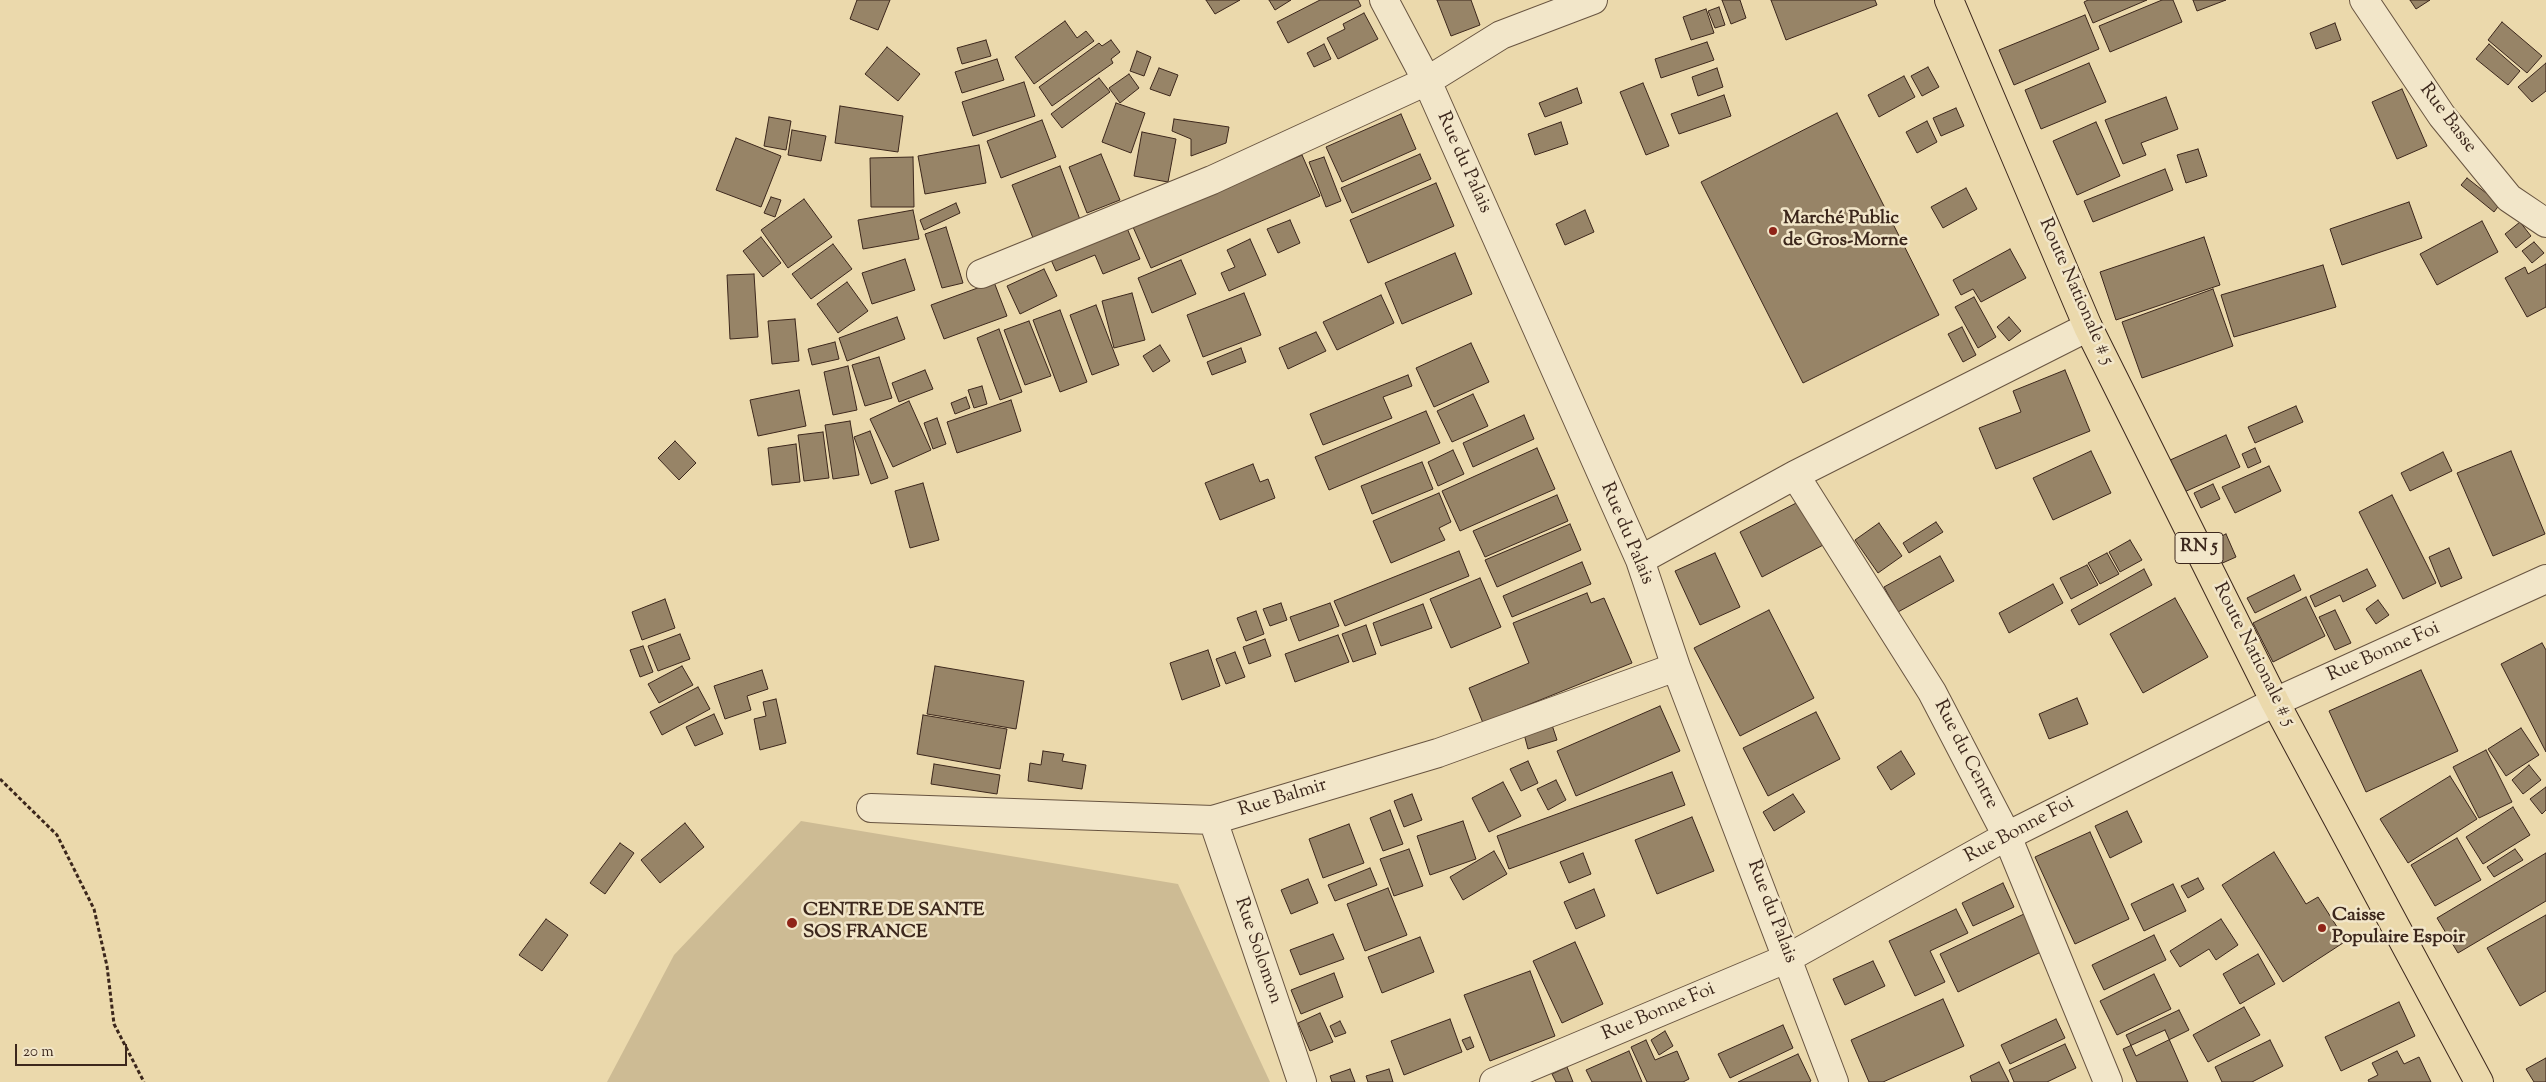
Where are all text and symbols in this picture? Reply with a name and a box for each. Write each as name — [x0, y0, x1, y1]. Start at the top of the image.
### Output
street label: Rue Basse — [2413, 80, 2481, 158]
street label: Rue du Palais — [1430, 109, 1496, 217]
place label: Marché Public de Gros-Morne — [1783, 209, 1908, 253]
street label: Route Nationale # 5 — [2032, 215, 2118, 369]
marker: Marché Public de Gros-Morne — [1767, 225, 1779, 237]
street label: Rue du Palais — [1594, 480, 1658, 588]
road number: RN 5 — [2175, 532, 2223, 564]
street label: Route Nationale # 5 — [2207, 579, 2299, 731]
street label: Rue Bonne Foi — [2324, 618, 2444, 688]
street label: Rue du Centre — [1928, 697, 2002, 813]
street label: Rue Balmir — [1236, 775, 1330, 823]
street label: Rue Bonne Foi — [1961, 793, 2079, 869]
street label: Rue du Palais — [1741, 857, 1801, 967]
street label: Rue Solomon — [1228, 895, 1286, 1007]
place label: CENTRE DE SANTE SOS FRANCE — [803, 901, 984, 945]
place label: Caisse Populaire Espoir — [2332, 906, 2465, 950]
marker: CENTRE DE SANTE SOS FRANCE — [785, 916, 799, 930]
marker: Caisse Populaire Espoir — [2316, 922, 2328, 934]
street label: Rue Bonne Foi — [1599, 979, 1719, 1047]
scale bar — [18, 1034, 130, 1066]
text: 20 m — [23, 1042, 54, 1063]

